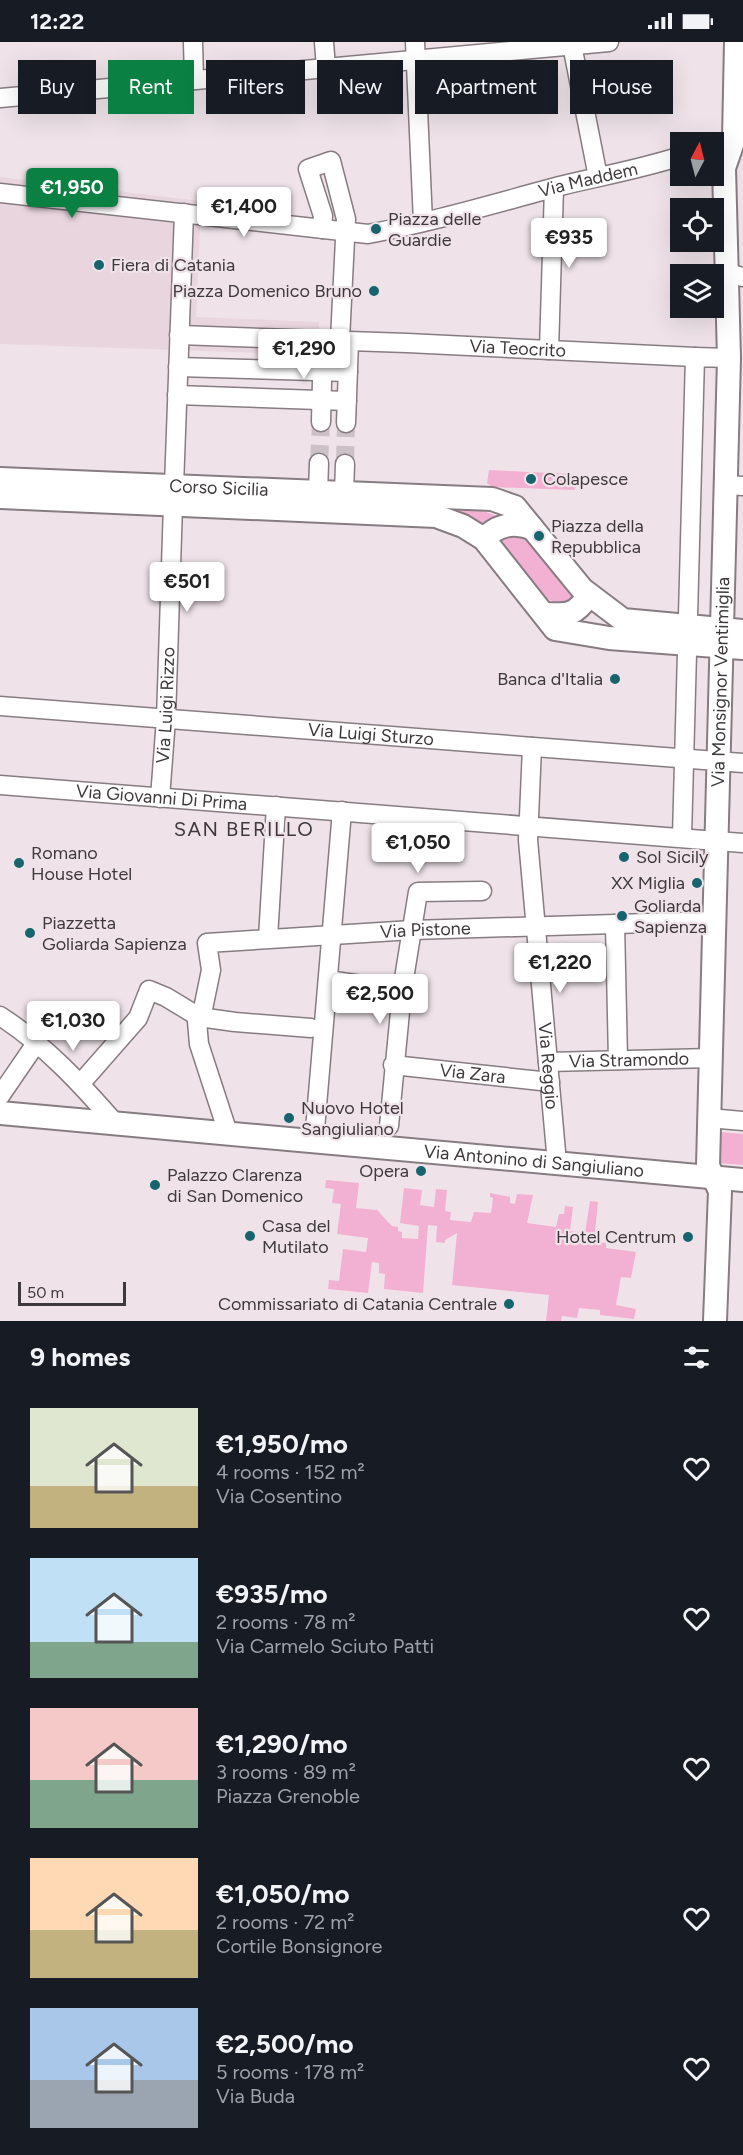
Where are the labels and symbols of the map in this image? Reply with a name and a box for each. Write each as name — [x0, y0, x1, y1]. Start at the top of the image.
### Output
north arrow — [670, 132, 724, 186]
street label: Via Maddem — [536, 158, 640, 202]
pin: €1,950 — [23, 168, 121, 219]
pin: €1,400 — [195, 187, 293, 238]
place label: Piazza delle Guardie — [388, 208, 481, 251]
pin: €935 — [533, 218, 605, 269]
marker: Piazza delle Guardie — [369, 222, 383, 236]
place label: Fiera di Catania — [111, 254, 235, 276]
marker: Fiera di Catania — [92, 258, 106, 272]
place label: Piazza Domenico Bruno — [172, 280, 362, 302]
marker: Piazza Domenico Bruno — [367, 284, 381, 298]
pin: €1,290 — [255, 329, 353, 380]
street label: Via Teocrito — [469, 335, 567, 362]
place label: Colapesce — [543, 468, 628, 490]
marker: Colapesce — [524, 472, 538, 486]
street label: Corso Sicilia — [169, 475, 269, 501]
place label: Piazza della Repubblica — [551, 515, 644, 558]
marker: Piazza della Repubblica — [532, 529, 546, 543]
pin: €501 — [151, 562, 223, 613]
street label: Via Monsignor Ventimiglia — [707, 577, 734, 787]
street label: Via Luigi Rizzo — [152, 647, 179, 764]
place label: Banca d'Italia — [497, 668, 603, 690]
marker: Banca d'Italia — [608, 672, 622, 686]
street label: Via Luigi Sturzo — [307, 719, 435, 750]
street label: Via Giovanni Di Prima — [75, 780, 248, 815]
district label: SAN BERILLO — [174, 817, 314, 841]
pin: €1,050 — [369, 823, 467, 874]
place label: Romano House Hotel — [31, 842, 132, 885]
place label: Sol Sicily — [636, 846, 709, 868]
marker: Sol Sicily — [617, 850, 631, 864]
marker: Romano House Hotel — [12, 856, 26, 870]
place label: XX Miglia — [611, 872, 685, 894]
marker: XX Miglia — [690, 876, 704, 890]
place label: Goliarda Sapienza — [634, 895, 707, 938]
marker: Goliarda Sapienza — [615, 909, 629, 923]
place label: Piazzetta Goliarda Sapienza — [42, 912, 187, 955]
street label: Via Pistone — [380, 917, 471, 943]
marker: Piazzetta Goliarda Sapienza — [23, 926, 37, 940]
pin: €1,220 — [511, 943, 609, 994]
pin: €2,500 — [331, 974, 429, 1025]
pin: €1,030 — [24, 1001, 122, 1052]
street label: Via Reggio — [533, 1022, 563, 1110]
street label: Via Stramondo — [569, 1048, 689, 1072]
street label: Via Zara — [438, 1059, 507, 1088]
place label: Nuovo Hotel Sangiuliano — [301, 1097, 404, 1140]
marker: Nuovo Hotel Sangiuliano — [282, 1111, 296, 1125]
street label: Via Antonino di Sangiuliano — [423, 1140, 645, 1182]
place label: Opera — [359, 1160, 409, 1182]
place label: Palazzo Clarenza di San Domenico — [167, 1164, 303, 1207]
marker: Opera — [414, 1164, 428, 1178]
marker: Palazzo Clarenza di San Domenico — [148, 1178, 162, 1192]
place label: Casa del Mutilato — [262, 1215, 331, 1258]
place label: Hotel Centrum — [556, 1226, 676, 1248]
marker: Casa del Mutilato — [243, 1229, 257, 1243]
marker: Hotel Centrum — [681, 1230, 695, 1244]
scale bar — [18, 1279, 126, 1306]
place label: Commissariato di Catania Centrale — [218, 1293, 497, 1315]
marker: Commissariato di Catania Centrale — [502, 1297, 516, 1311]

